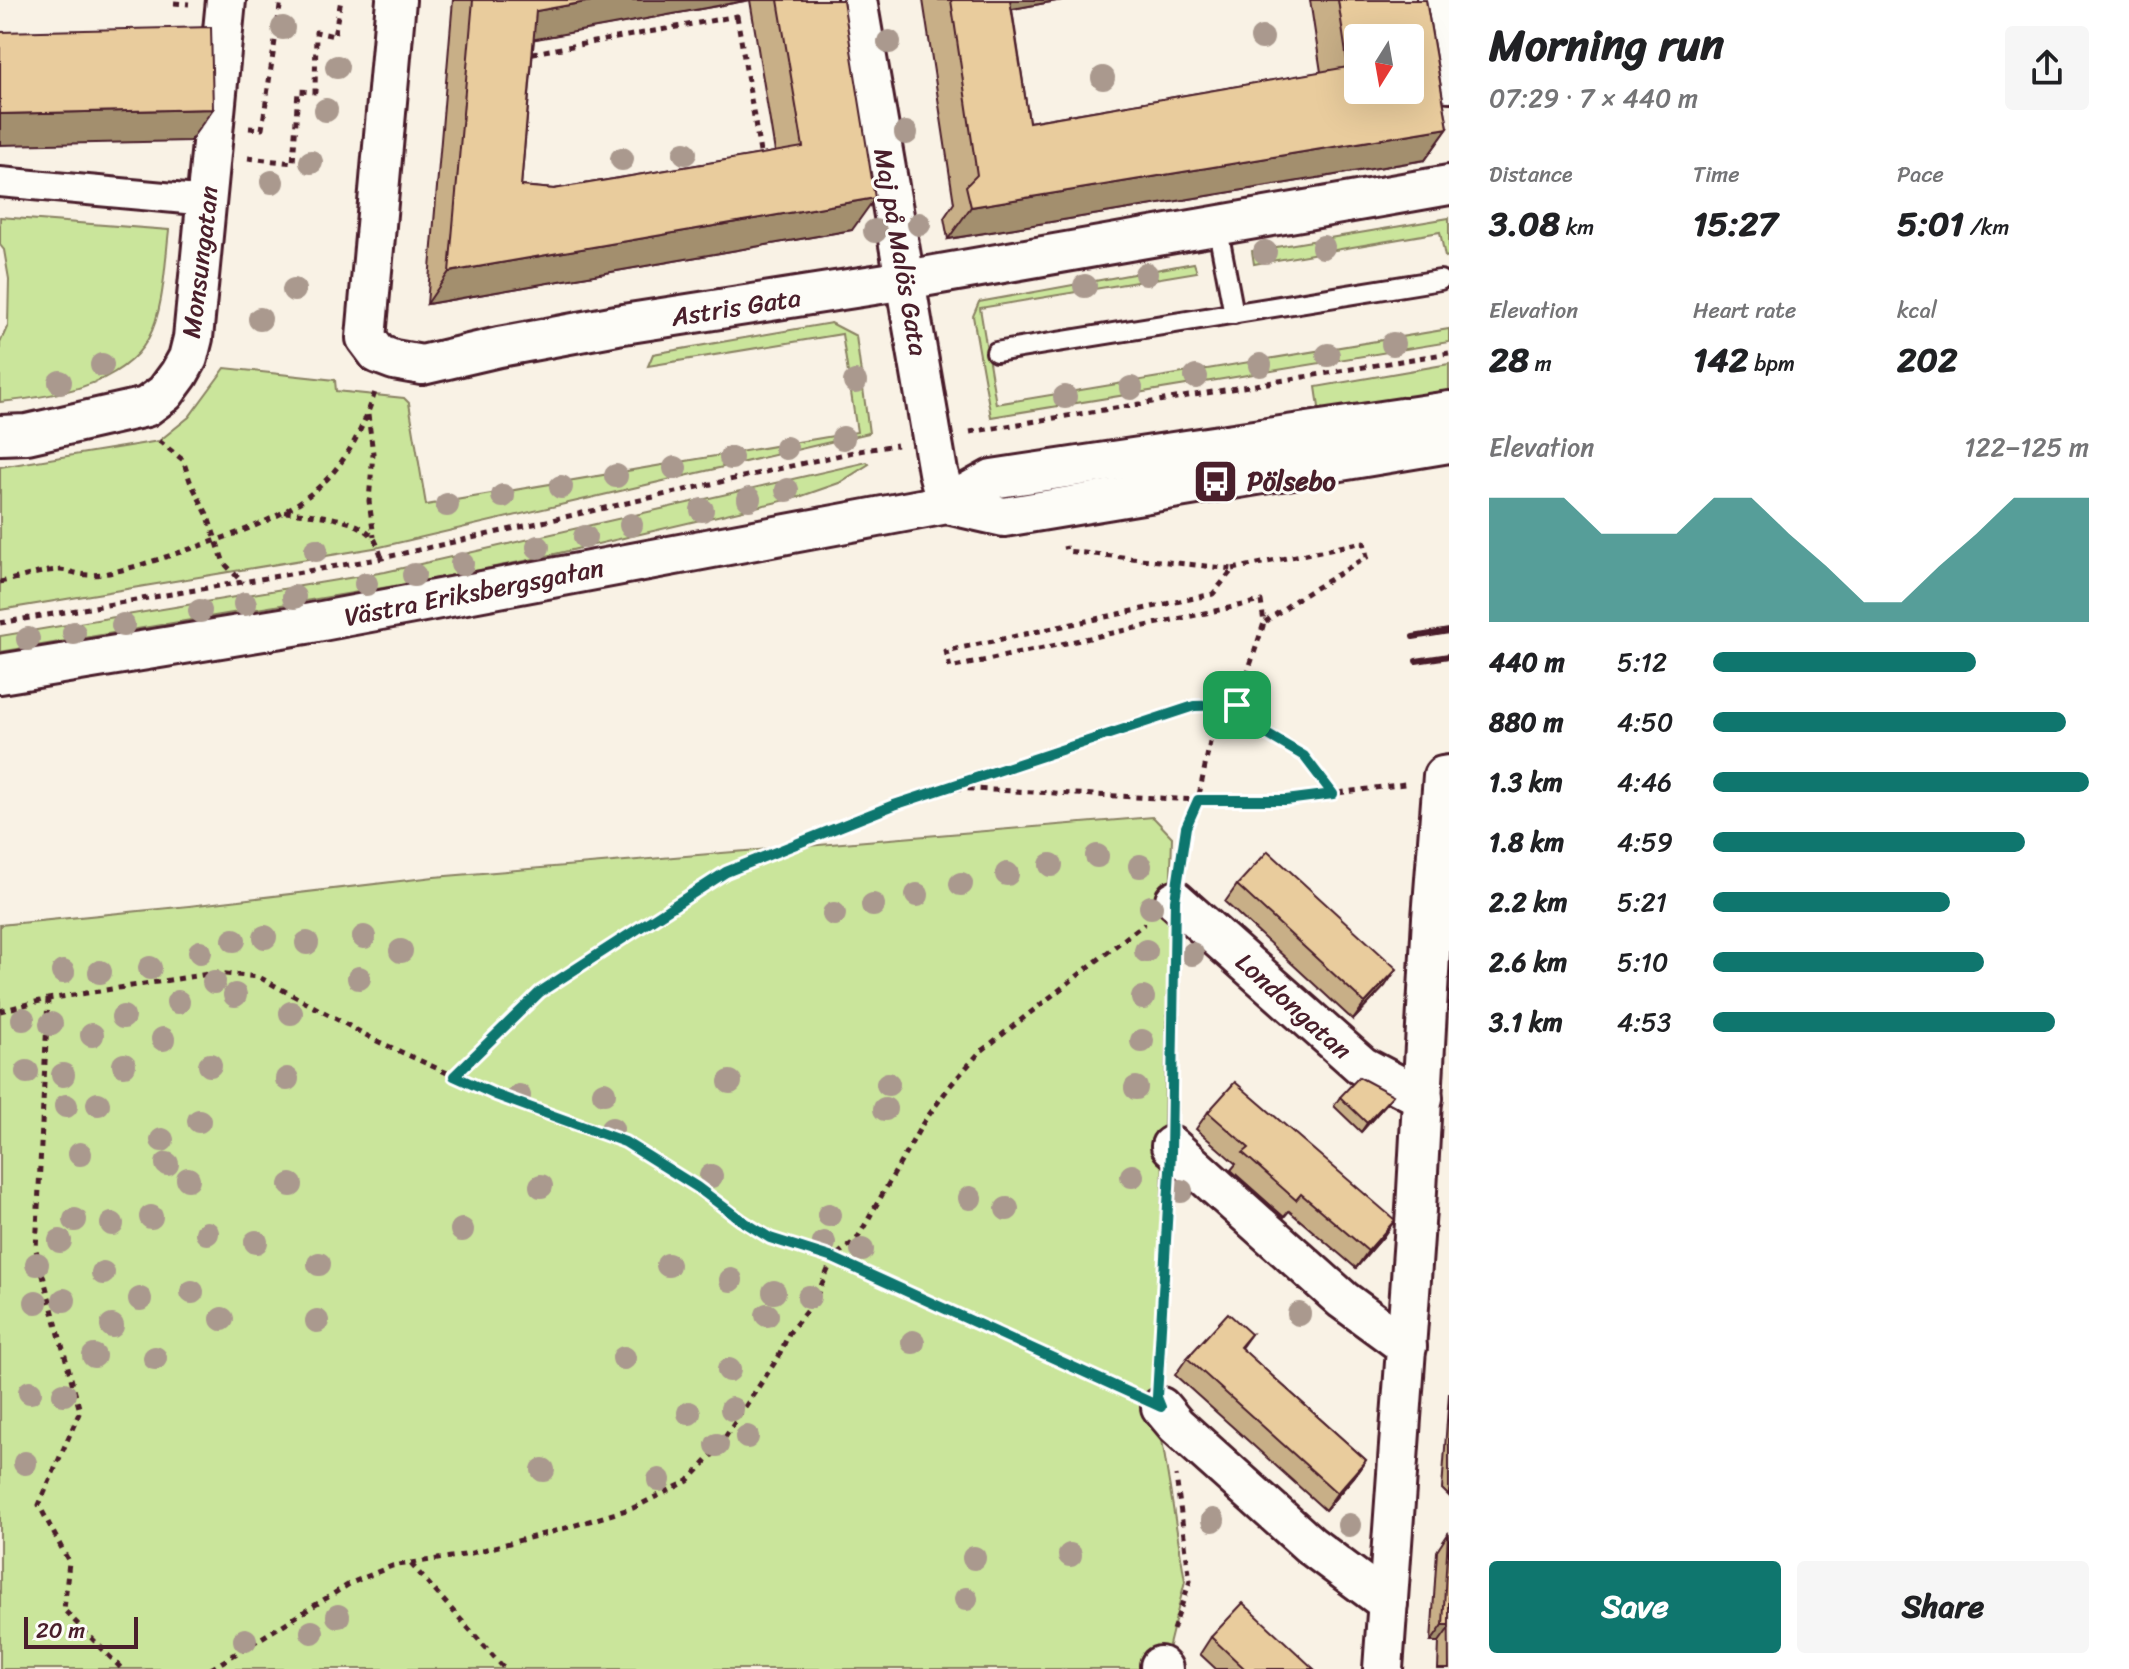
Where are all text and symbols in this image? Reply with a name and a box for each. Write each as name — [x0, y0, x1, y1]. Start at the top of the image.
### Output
text: Morning run — [1489, 6, 1724, 84]
north arrow — [1344, 24, 1424, 104]
map controls — [1344, 24, 1424, 104]
button: share — [2005, 26, 2089, 110]
text: 07:29 · 7 × 440 m — [1489, 75, 1698, 121]
street label: Maj på Malös Gata — [860, 144, 942, 360]
text: Distance — [1489, 155, 1573, 194]
text: Time — [1693, 155, 1740, 194]
text: Pace — [1897, 155, 1944, 194]
street label: Monsungatan — [168, 183, 232, 341]
text: 3.08 — [1489, 194, 1560, 254]
text: 15:27 — [1693, 194, 1778, 254]
text: 5:01 — [1897, 194, 1964, 254]
text: km — [1560, 208, 1594, 247]
text: /km — [1964, 208, 2009, 247]
street label: Astris Gata — [667, 274, 804, 340]
text: Elevation — [1489, 291, 1578, 330]
text: Heart rate — [1693, 291, 1796, 330]
text: kcal — [1897, 291, 1937, 330]
text: 28 — [1489, 330, 1529, 390]
text: 142 — [1693, 330, 1748, 390]
text: 202 — [1897, 330, 1958, 390]
text: m — [1529, 344, 1552, 383]
text: bpm — [1748, 344, 1795, 383]
text: Elevation — [1489, 424, 1594, 470]
text: 122–125 m — [1964, 424, 2089, 470]
bus stop icon: Pölsebo — [1192, 457, 1240, 505]
place label: Pölsebo — [1247, 458, 1337, 504]
street label: Västra Eriksbergsgatan — [340, 544, 608, 640]
text: 440 m — [1489, 639, 1565, 685]
text: 5:12 — [1617, 639, 1667, 685]
pin — [1203, 671, 1271, 739]
icon: arrive — [1215, 683, 1259, 727]
text: 880 m — [1489, 699, 1564, 745]
text: 4:50 — [1617, 699, 1673, 745]
text: 1.3 km — [1489, 759, 1563, 805]
text: 4:46 — [1617, 759, 1672, 805]
text: 1.8 km — [1489, 819, 1564, 865]
text: 4:59 — [1617, 819, 1673, 865]
text: 2.2 km — [1489, 879, 1567, 925]
text: 5:21 — [1617, 879, 1667, 925]
text: 2.6 km — [1489, 939, 1567, 985]
text: 5:10 — [1617, 939, 1668, 985]
street label: Londongatan — [1225, 940, 1363, 1072]
text: 3.1 km — [1489, 999, 1563, 1045]
text: 4:53 — [1617, 999, 1671, 1045]
button: Save — [1489, 1561, 1781, 1653]
button: Share — [1797, 1561, 2089, 1653]
text: 20 m — [36, 1611, 85, 1650]
scale bar — [24, 1613, 138, 1649]

